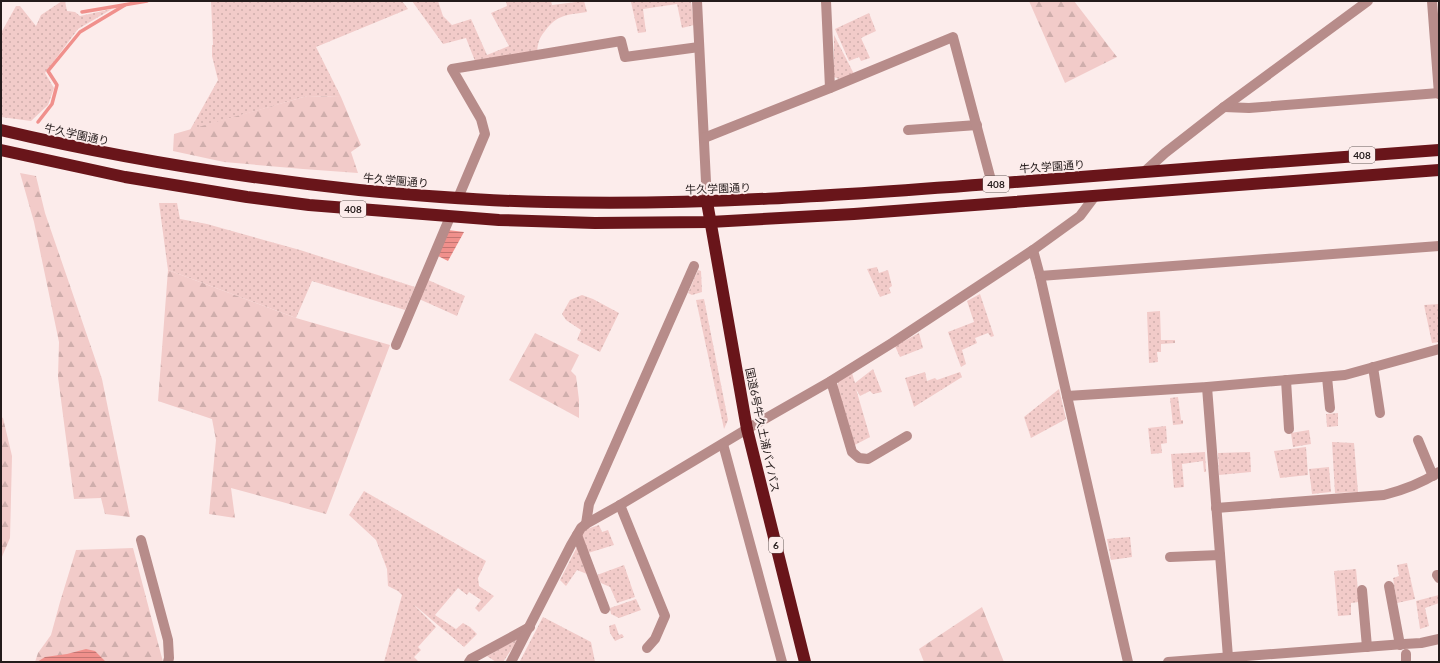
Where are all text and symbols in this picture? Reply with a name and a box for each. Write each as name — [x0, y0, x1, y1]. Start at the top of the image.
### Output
street label: 牛久学園通り — [43, 121, 111, 147]
road number: 408 — [1349, 147, 1375, 163]
street label: 牛久学園通り — [1019, 157, 1085, 175]
street label: 牛久学園通り — [363, 171, 429, 189]
road number: 408 — [983, 176, 1009, 192]
street label: 牛久学園通り — [685, 180, 751, 196]
road number: 408 — [340, 201, 366, 217]
street label: 国道6号牛久土浦バイパス — [743, 366, 783, 494]
road number: 6 — [769, 537, 783, 553]

